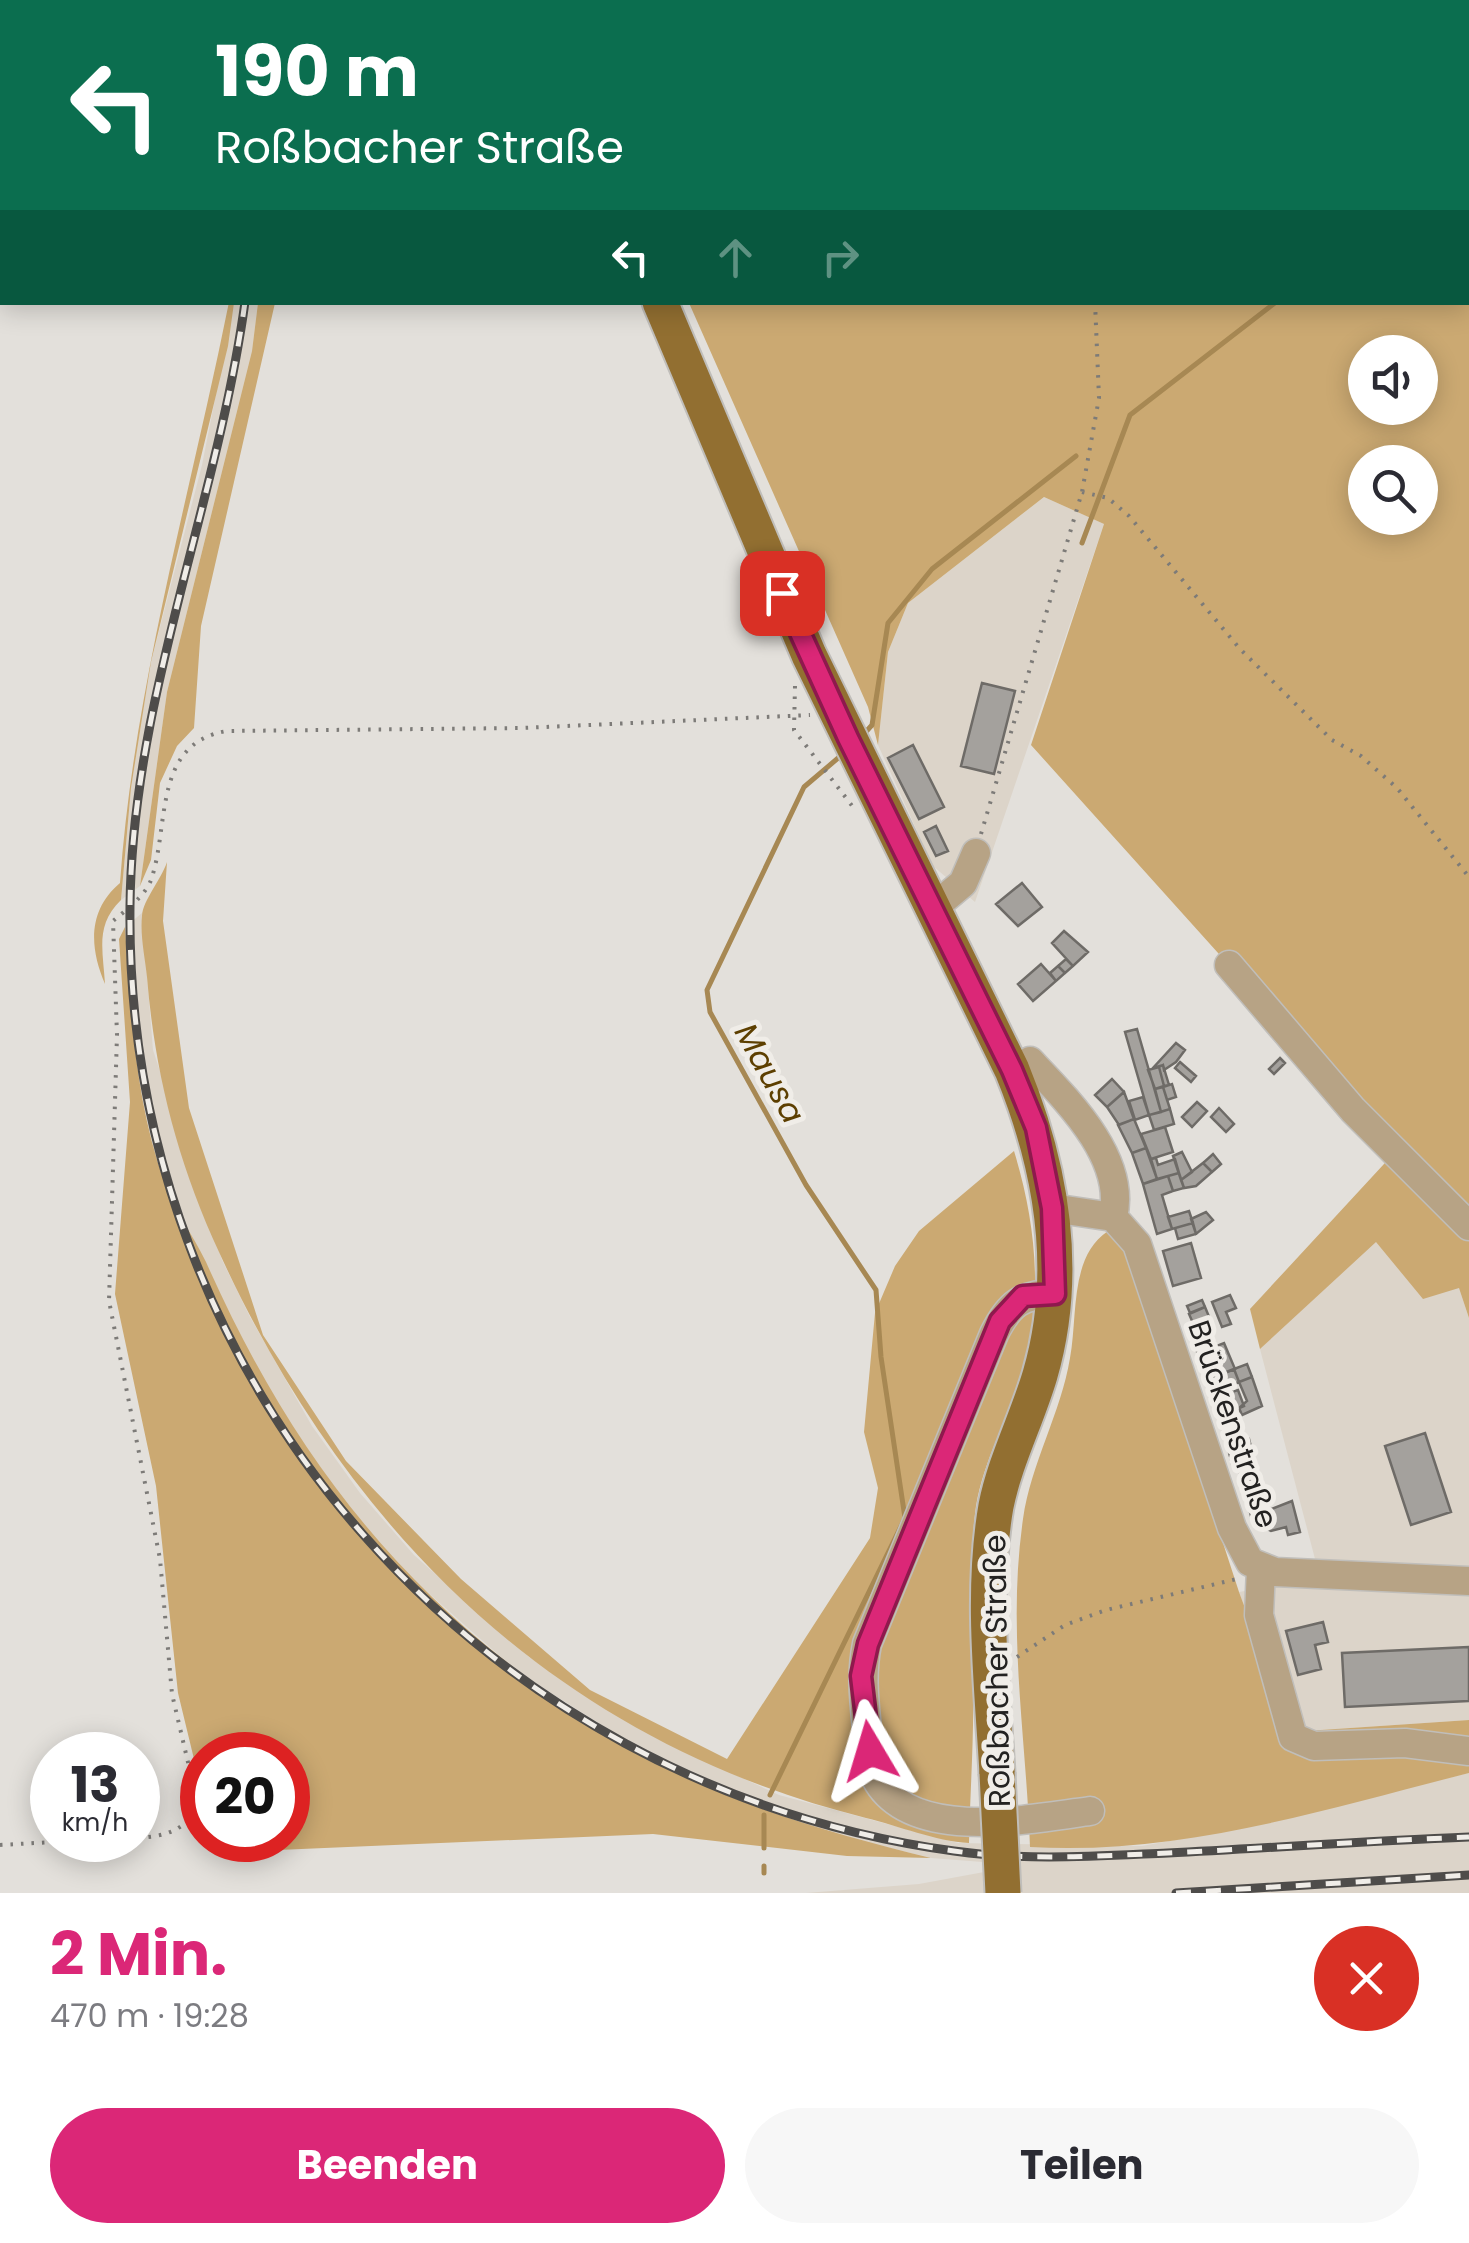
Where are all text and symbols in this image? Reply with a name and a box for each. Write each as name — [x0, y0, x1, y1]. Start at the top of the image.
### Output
text: 190 m — [215, 22, 419, 121]
icon: left — [50, 40, 180, 170]
text: Roßbacher Straße — [215, 116, 624, 179]
icon: left — [603, 230, 658, 285]
icon: ahead — [708, 230, 763, 285]
icon: right — [813, 230, 868, 285]
map controls — [1348, 335, 1438, 535]
button: sound — [1348, 335, 1438, 425]
button: search — [1348, 445, 1438, 535]
pin — [740, 551, 825, 636]
icon: arrive — [755, 566, 810, 621]
water label: Mausa — [724, 1015, 816, 1131]
street label: Brückenstraße — [1177, 1314, 1289, 1534]
street label: Roßbacher Straße — [973, 1534, 1021, 1808]
position arrow — [818, 1699, 922, 1803]
speed limit sign: 20 — [180, 1732, 310, 1862]
text: 13 — [70, 1749, 120, 1820]
text: km/h — [62, 1805, 128, 1840]
text: 2 Min. — [50, 1912, 227, 1996]
button: close — [1314, 1926, 1419, 2031]
text: 470 m · 19:28 — [50, 1993, 249, 2038]
button: Beenden — [50, 2108, 725, 2223]
button: Teilen — [745, 2108, 1419, 2223]

